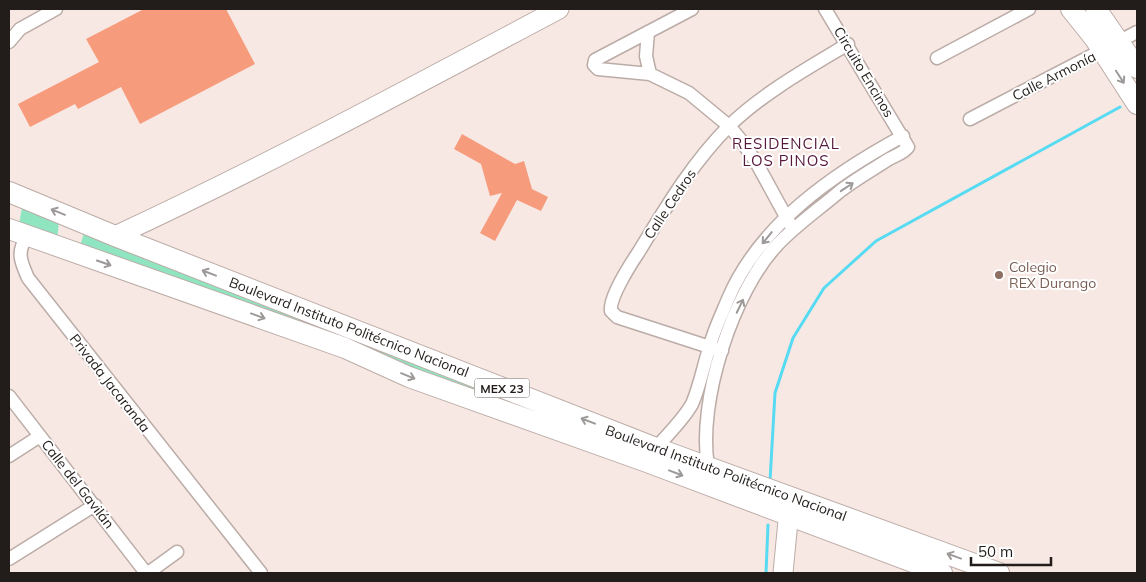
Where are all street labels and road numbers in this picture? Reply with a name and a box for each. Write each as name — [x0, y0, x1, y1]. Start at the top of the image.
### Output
street label: Circuito Encinos — [830, 23, 898, 121]
street label: Calle Armonía — [1009, 47, 1099, 105]
street label: Calle Cedros — [640, 165, 700, 242]
street label: Boulevard Instituto Politécnico Nacional — [227, 273, 471, 381]
street label: Privada Jacaranda — [66, 330, 154, 436]
road number: MEX 23 — [474, 378, 530, 398]
street label: Boulevard Instituto Politécnico Nacional — [603, 421, 849, 525]
street label: Calle del Gavilán — [38, 436, 118, 532]

